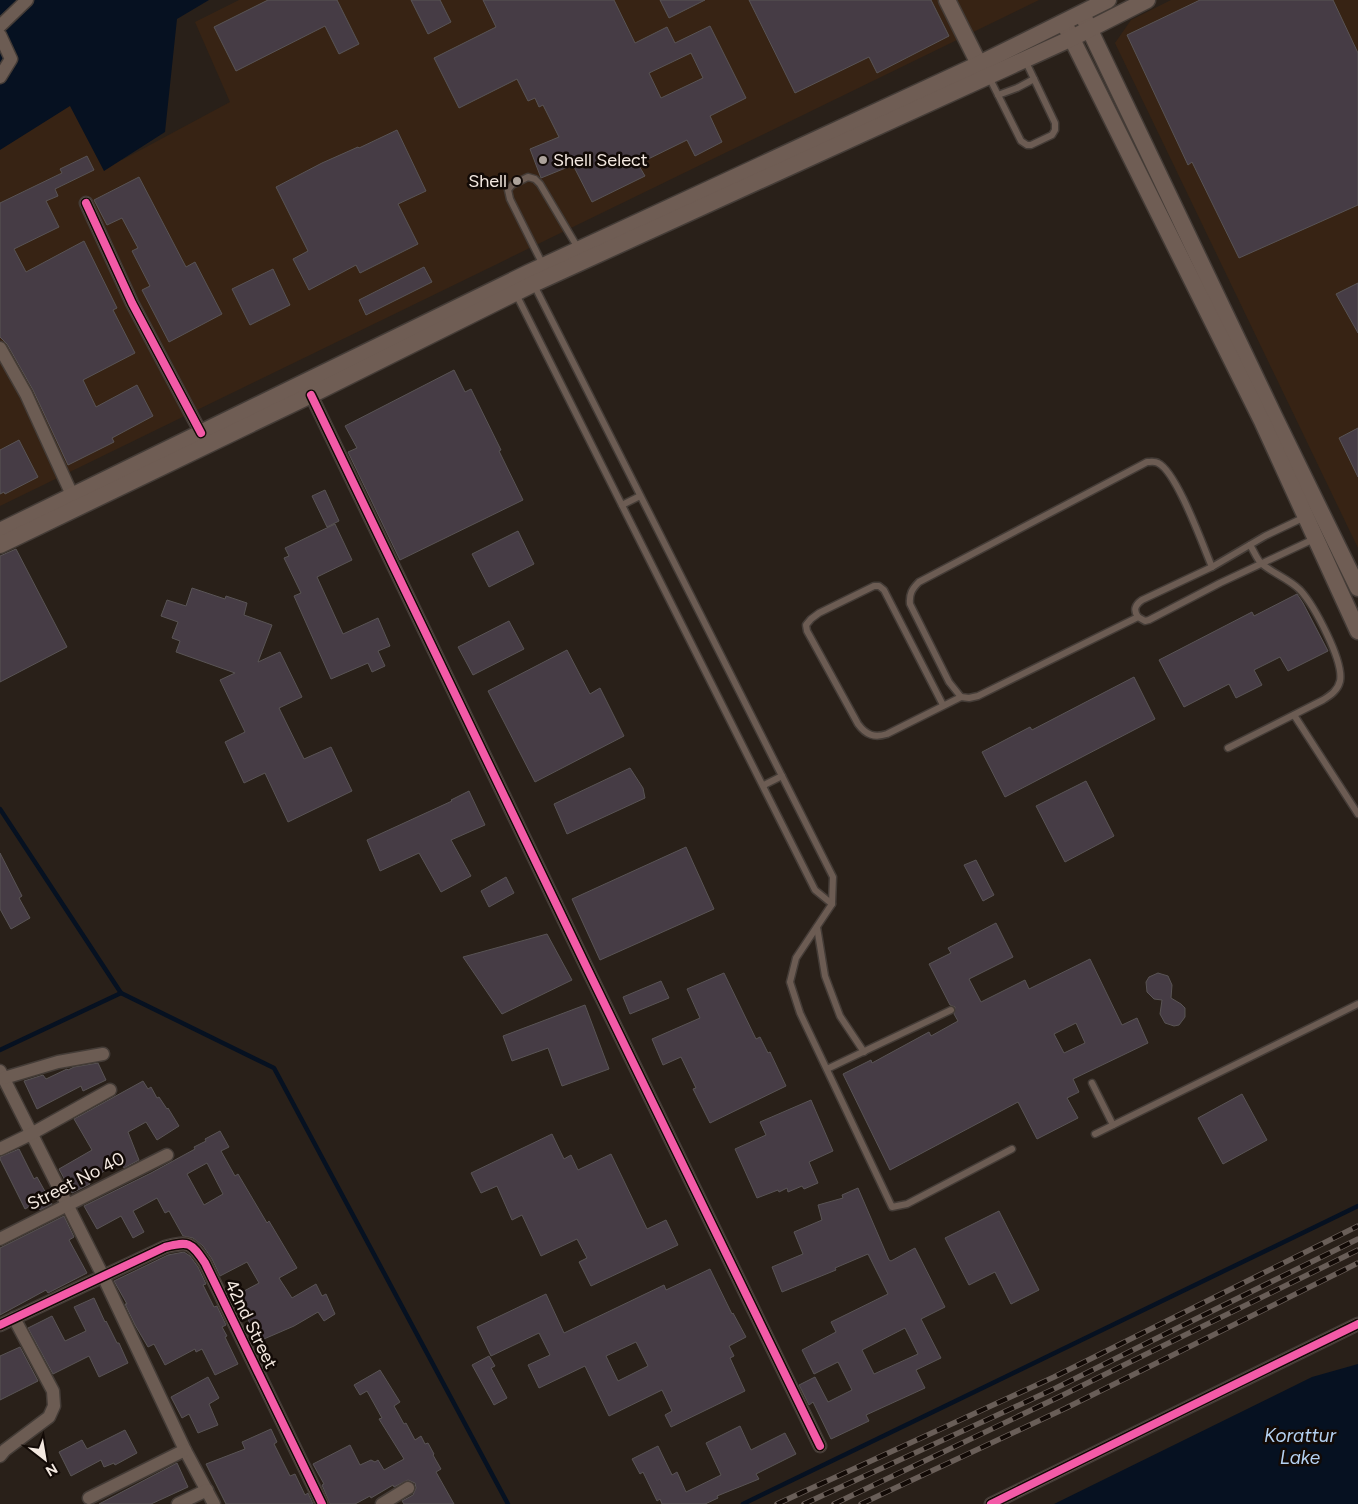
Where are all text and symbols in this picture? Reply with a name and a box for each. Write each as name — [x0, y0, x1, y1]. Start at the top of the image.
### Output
place label: Shell Select — [553, 149, 648, 171]
marker: Shell Select — [537, 154, 549, 166]
place label: Shell — [468, 170, 507, 192]
marker: Shell — [511, 175, 523, 187]
street label: Street No 40 — [24, 1147, 128, 1215]
street label: 42nd Street — [220, 1276, 282, 1372]
water label: Korattur Lake — [1264, 1424, 1336, 1469]
north arrow — [20, 1434, 70, 1484]
text: N — [42, 1460, 60, 1480]

